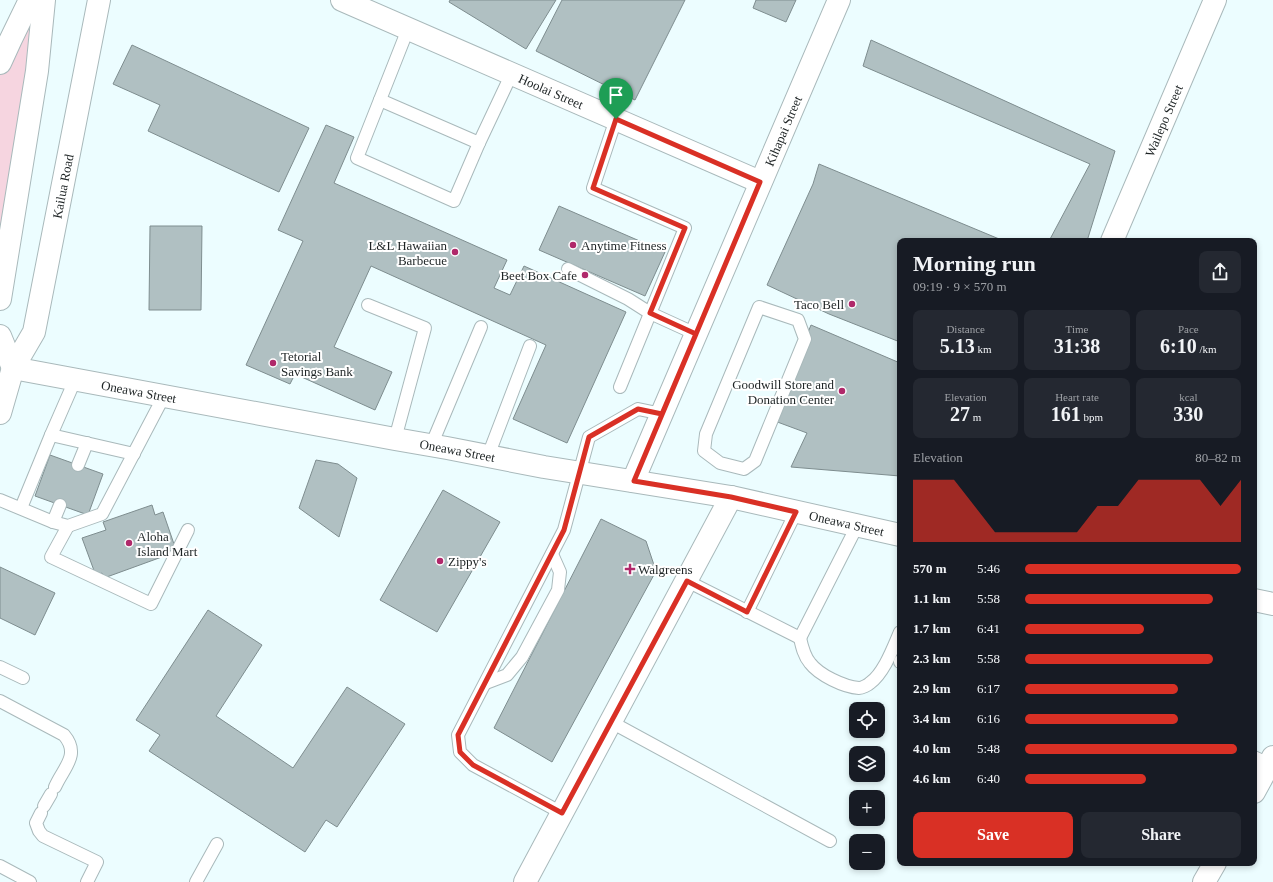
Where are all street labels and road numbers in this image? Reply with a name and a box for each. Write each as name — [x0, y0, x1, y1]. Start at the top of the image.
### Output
street label: Hoolai Street — [516, 70, 586, 112]
street label: Wailepo Street — [1142, 82, 1186, 159]
street label: Kihapai Street — [761, 93, 805, 168]
street label: Kailua Road — [49, 152, 76, 220]
street label: Oneawa Street — [100, 377, 178, 406]
street label: Oneawa Street — [419, 436, 497, 465]
street label: Oneawa Street — [808, 507, 886, 539]

